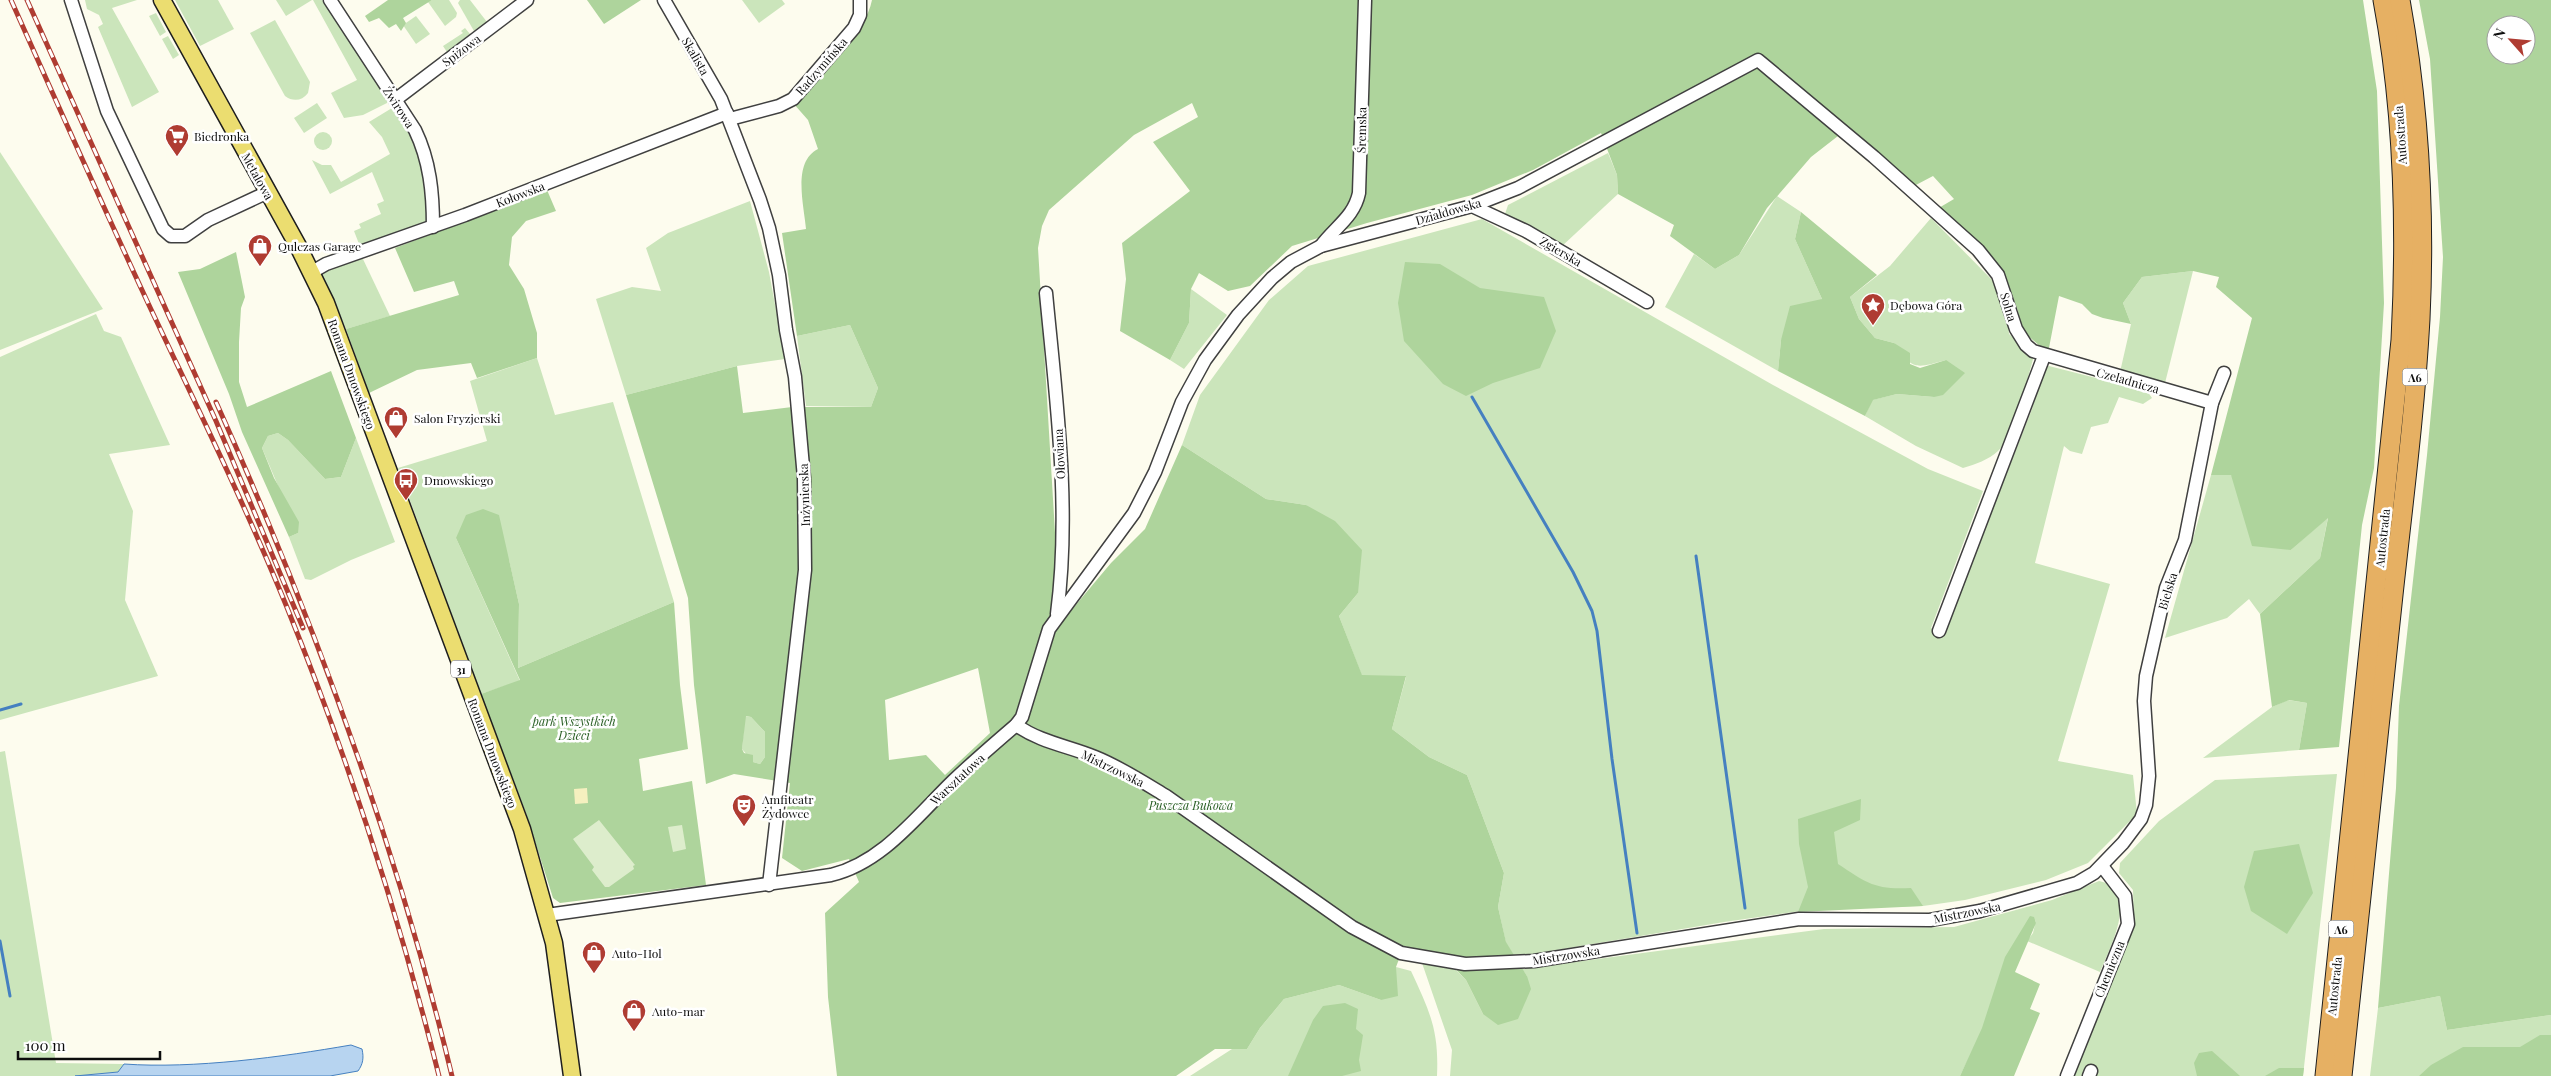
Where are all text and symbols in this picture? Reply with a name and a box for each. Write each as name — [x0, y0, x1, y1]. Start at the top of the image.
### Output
north arrow — [2486, 15, 2536, 65]
text: N — [2488, 25, 2510, 43]
street label: Spiżowa — [438, 30, 484, 70]
street label: Skalista — [679, 34, 713, 78]
street label: Radzymińska — [791, 34, 851, 98]
street label: Żwirowa — [380, 83, 418, 131]
street label: Autostrada — [2390, 105, 2410, 166]
street label: Śremska — [1353, 107, 1369, 153]
supermarket icon: Biedronka — [164, 123, 190, 157]
place label: Biedronka — [194, 128, 249, 144]
street label: Metalowa — [239, 150, 277, 202]
street label: Kołowska — [493, 177, 547, 211]
street label: Działdowska — [1413, 194, 1483, 228]
shop icon: Qulczas Garage — [247, 233, 273, 267]
street label: Zgierska — [1537, 233, 1585, 269]
place label: Qulczas Garage — [278, 238, 361, 254]
street label: Solna — [1997, 291, 2021, 323]
place icon: Dębowa Góra — [1860, 292, 1886, 326]
place label: Dębowa Góra — [1890, 297, 1962, 313]
street label: Romana Dmowskiego — [325, 317, 380, 432]
street label: Czeladnicza — [2095, 363, 2161, 397]
road number: A6 — [2402, 368, 2428, 386]
shop icon: Salon Fryzjerski — [383, 405, 409, 439]
place label: Salon Fryzjerski — [414, 410, 501, 426]
street label: Ołowiana — [1050, 428, 1068, 480]
street label: Inżynierska — [795, 463, 813, 527]
bus stop icon: Dmowskiego — [393, 467, 419, 501]
place label: Dmowskiego — [424, 472, 494, 488]
street label: Autostrada — [2371, 508, 2393, 569]
street label: Bielska — [2154, 570, 2180, 612]
road number: 31 — [451, 661, 471, 678]
street label: Romana Dmowskiego — [465, 696, 521, 811]
park label: park Wszystkich Dzieci — [531, 713, 616, 743]
street label: Mistrzowska — [1079, 746, 1147, 790]
street label: Warsztatowa — [926, 750, 988, 809]
place label: Amfiteatr Żydowce — [761, 791, 814, 821]
theatre icon: Amfiteatr Żydowce — [731, 793, 757, 827]
park label: Puszcza Bukowa — [1148, 797, 1233, 813]
street label: Mistrzowska — [1932, 898, 2002, 926]
road number: A6 — [2328, 921, 2354, 938]
street label: Chemiczna — [2090, 938, 2128, 1000]
shop icon: Auto-Hol — [581, 940, 607, 974]
street label: Mistrzowska — [1531, 942, 1601, 968]
place label: Auto-Hol — [611, 945, 662, 961]
street label: Autostrada — [2323, 956, 2345, 1017]
shop icon: Auto-mar — [621, 998, 647, 1032]
place label: Auto-mar — [651, 1003, 706, 1019]
scale bar — [18, 1028, 160, 1060]
text: 100 m — [25, 1035, 66, 1055]

